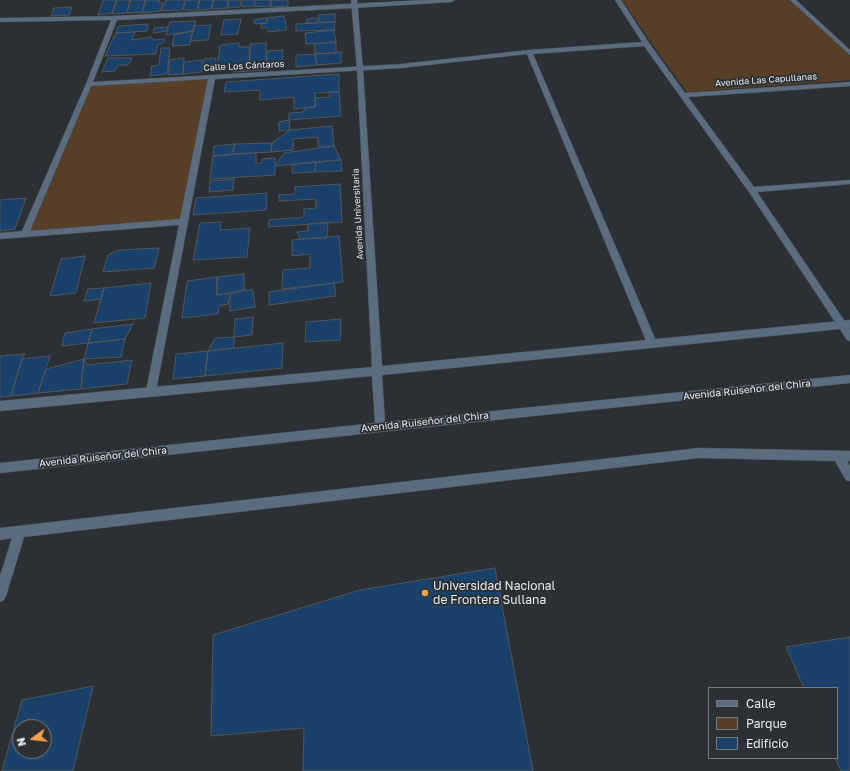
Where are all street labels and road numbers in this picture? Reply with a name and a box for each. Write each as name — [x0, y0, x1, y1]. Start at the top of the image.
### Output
street label: Calle Los Cántaros — [203, 58, 285, 74]
street label: Avenida Las Capullanas — [715, 71, 817, 89]
street label: Avenida Universitaria — [350, 168, 366, 260]
street label: Avenida Ruiseñor del Chira — [683, 377, 811, 403]
street label: Avenida Ruiseñor del Chira — [361, 409, 489, 435]
street label: Avenida Ruiseñor del Chira — [39, 444, 167, 470]

